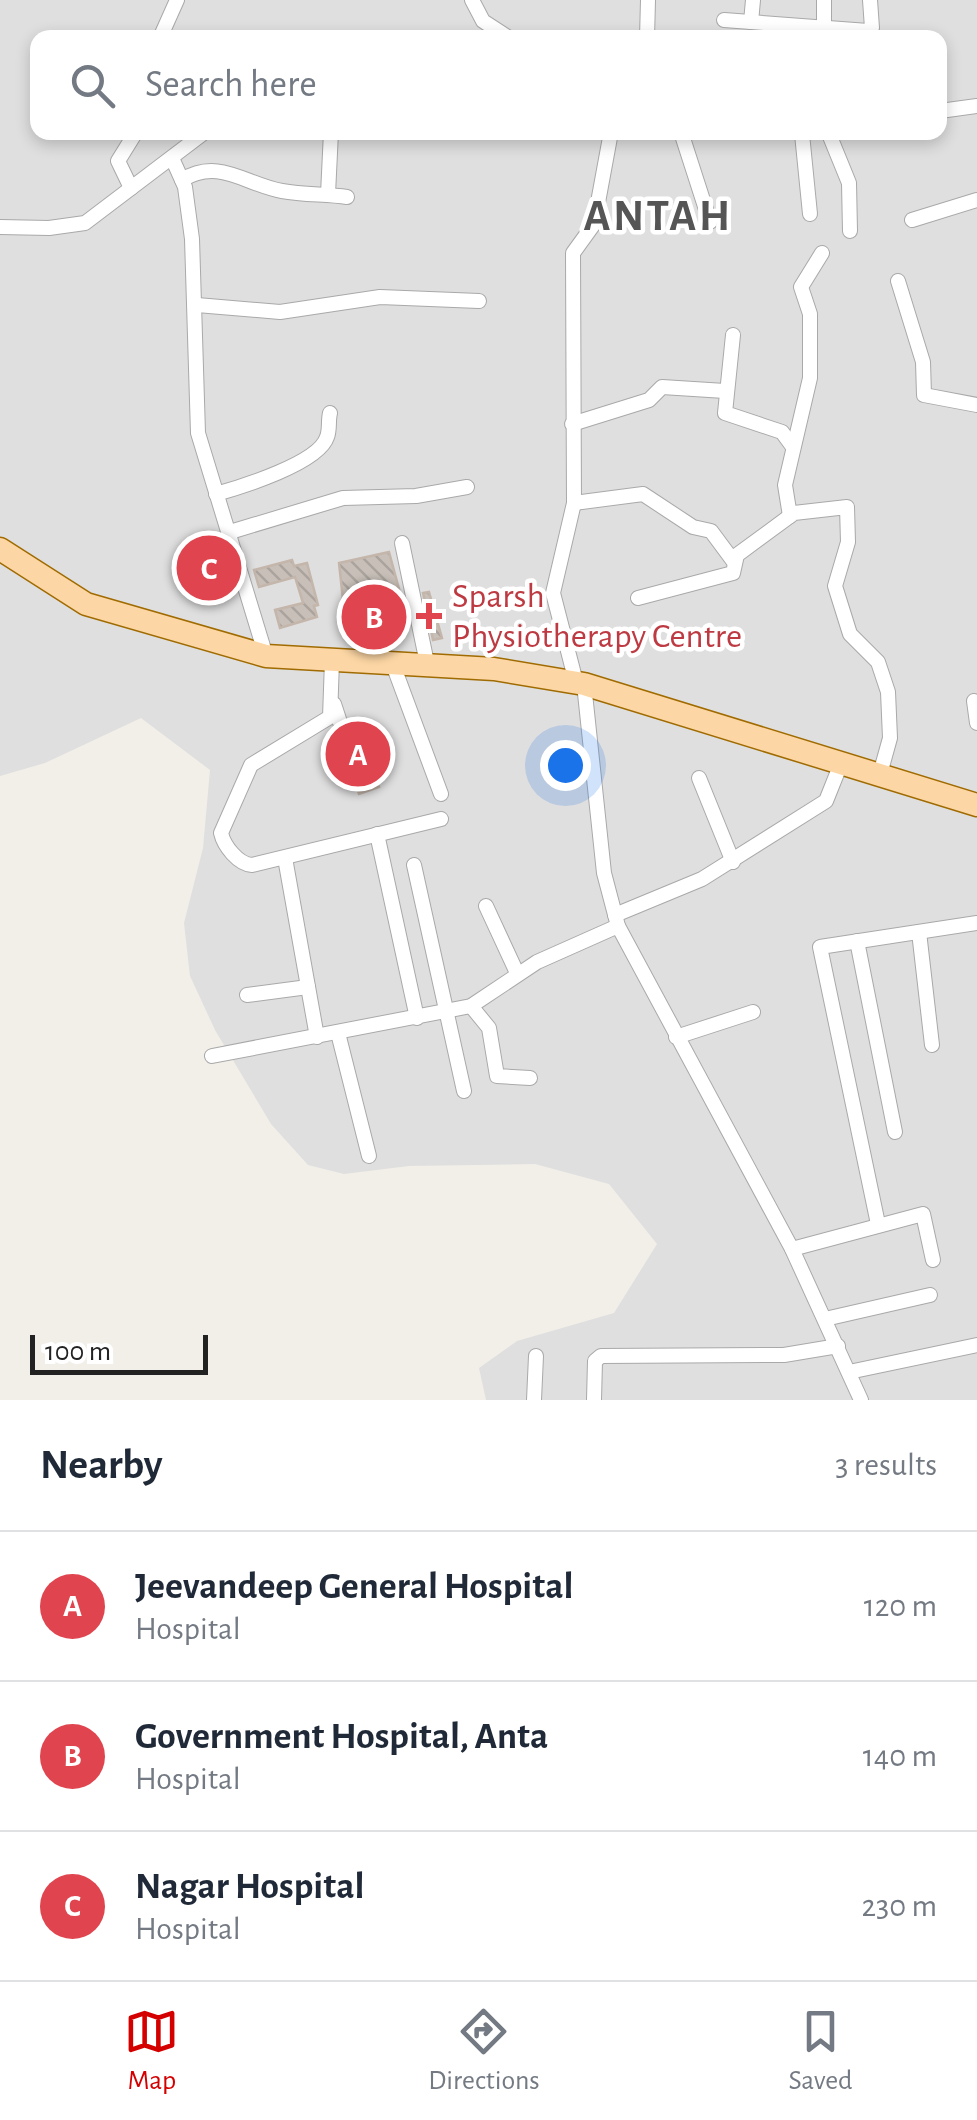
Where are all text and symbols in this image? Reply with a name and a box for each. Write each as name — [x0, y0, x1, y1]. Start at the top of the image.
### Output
search box — [30, 30, 947, 140]
icon: search — [65, 58, 120, 113]
text: Search here — [145, 66, 317, 104]
district label: ANTAH — [583, 194, 733, 239]
pin: C — [176, 530, 242, 606]
place label: Sparsh Physiotherapy Centre — [452, 579, 742, 654]
pin: B — [342, 580, 406, 654]
marker: Sparsh Physiotherapy Centre — [416, 603, 442, 629]
pin: A — [326, 716, 390, 792]
your location — [540, 740, 591, 791]
scale bar — [30, 1330, 208, 1374]
text: 100 m — [45, 1338, 111, 1366]
text: Nearby — [40, 1444, 163, 1486]
text: 3 results — [835, 1449, 937, 1481]
text: Jeevandeep General Hospital — [135, 1568, 573, 1606]
text: A — [63, 1590, 82, 1622]
text: 120 m — [864, 1590, 937, 1622]
text: Hospital — [135, 1613, 241, 1645]
text: Government Hospital, Anta — [135, 1718, 548, 1756]
text: B — [63, 1740, 82, 1772]
text: 140 m — [863, 1740, 937, 1772]
text: Hospital — [135, 1763, 241, 1795]
text: Nagar Hospital — [135, 1868, 364, 1906]
text: C — [64, 1890, 81, 1922]
text: 230 m — [861, 1890, 937, 1922]
text: Hospital — [135, 1913, 241, 1945]
tab: Map — [124, 2004, 179, 2098]
tab: Directions — [428, 2004, 540, 2098]
tab: Saved — [789, 2004, 853, 2098]

